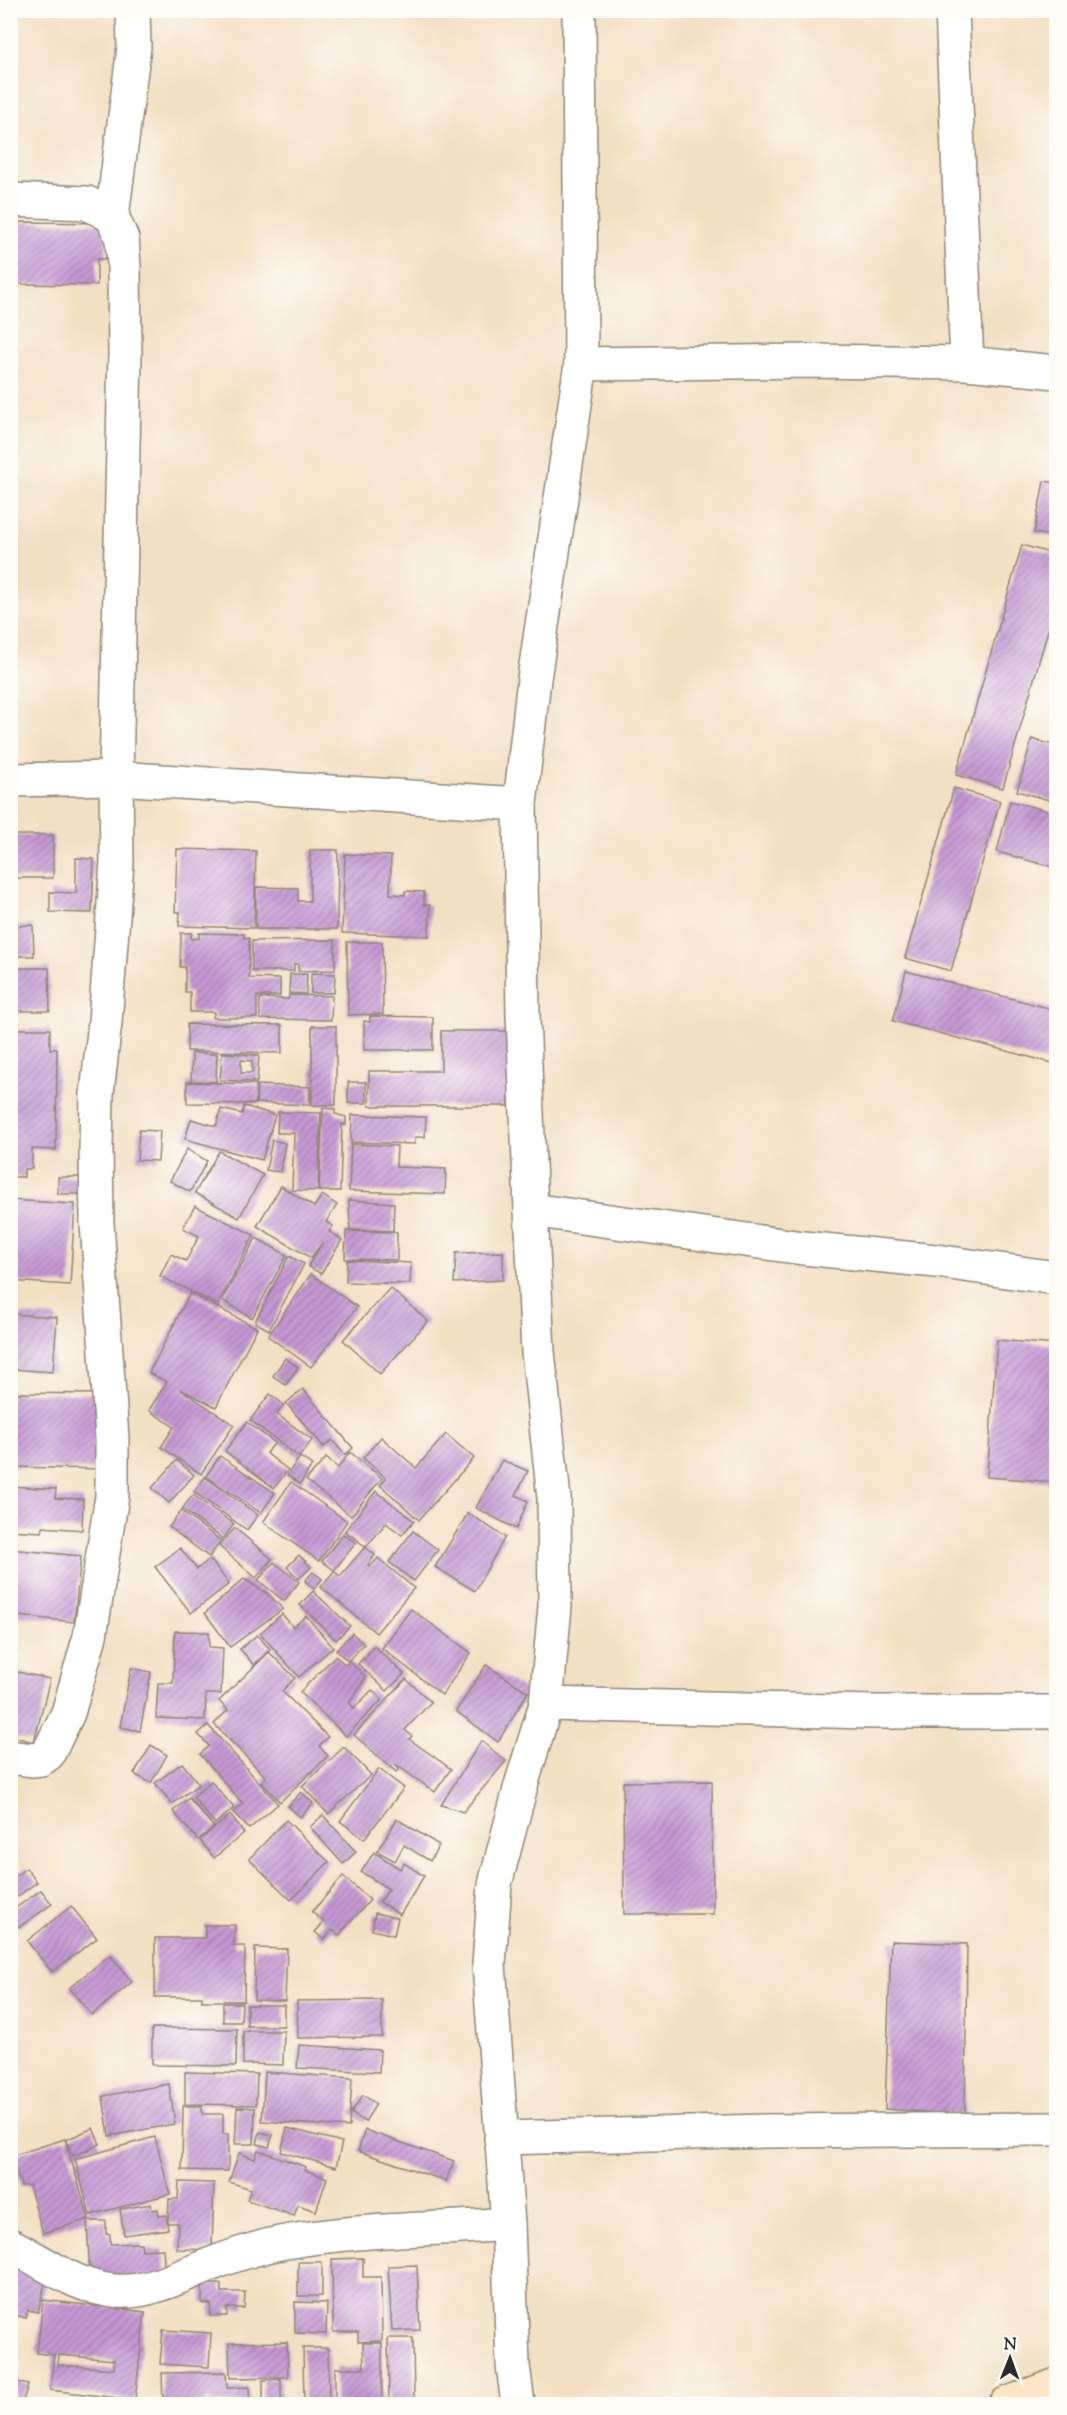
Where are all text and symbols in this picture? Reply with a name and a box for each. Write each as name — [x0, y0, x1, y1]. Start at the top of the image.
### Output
north arrow — [980, 2328, 1040, 2388]
text: N — [1004, 2334, 1017, 2357]

